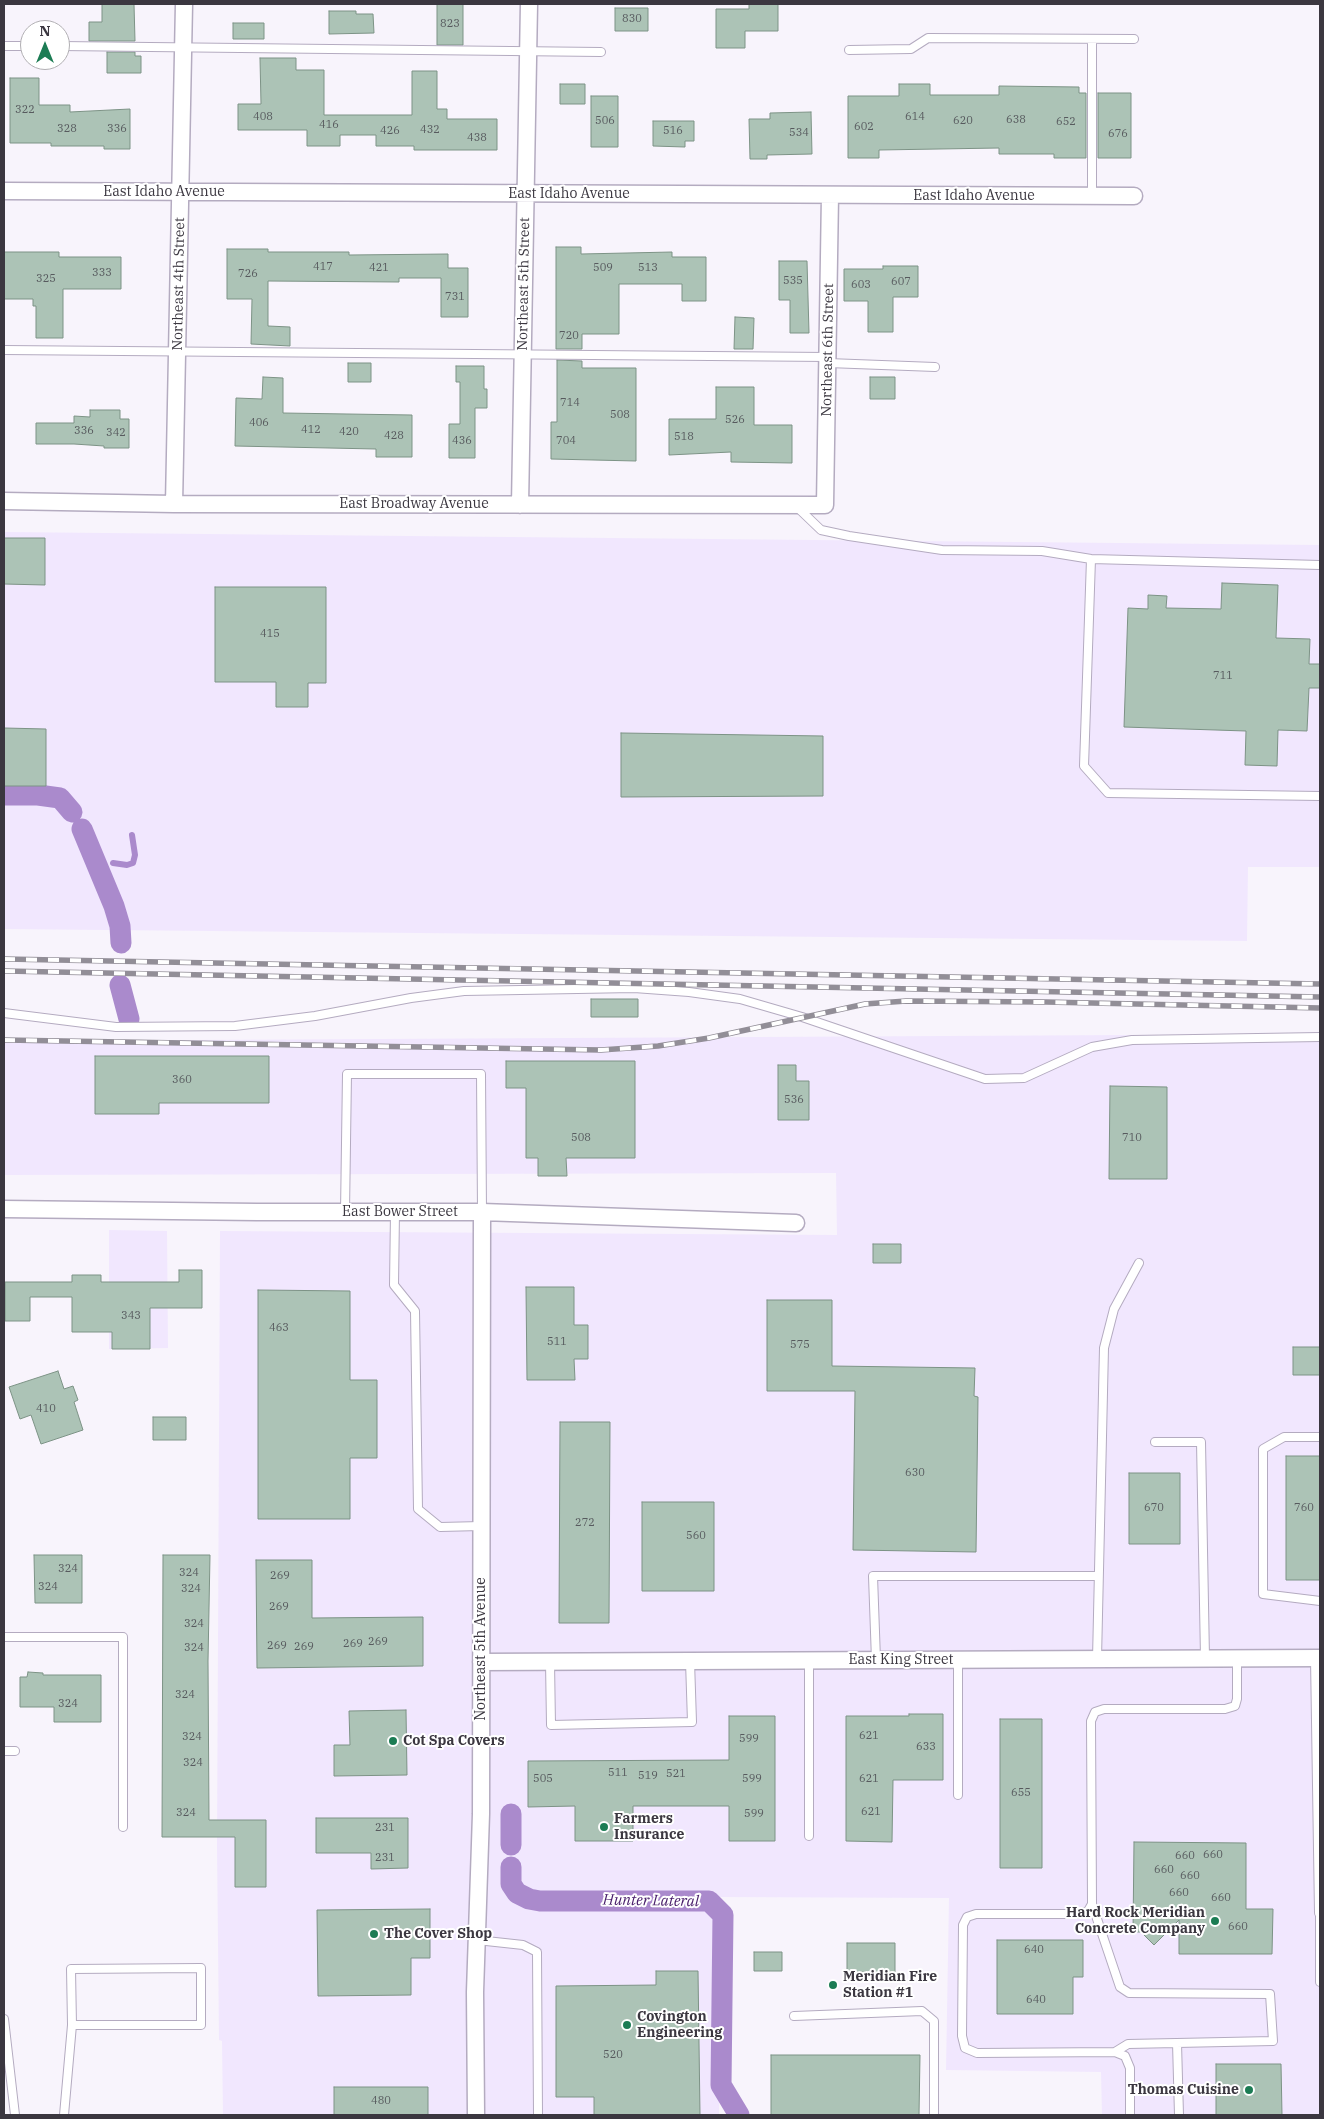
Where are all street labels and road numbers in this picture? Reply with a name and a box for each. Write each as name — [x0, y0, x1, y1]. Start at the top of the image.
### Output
street label: East Idaho Avenue — [103, 184, 225, 200]
street label: East Idaho Avenue — [508, 186, 630, 202]
street label: East Idaho Avenue — [913, 188, 1035, 204]
street label: Northeast 4th Street — [169, 217, 189, 351]
street label: Northeast 5th Street — [514, 217, 534, 351]
street label: Northeast 6th Street — [818, 283, 838, 417]
street label: East Broadway Avenue — [339, 496, 489, 512]
street label: East Bower Street — [342, 1204, 458, 1220]
street label: Northeast 5th Avenue — [473, 1577, 489, 1721]
street label: East King Street — [849, 1652, 953, 1668]

